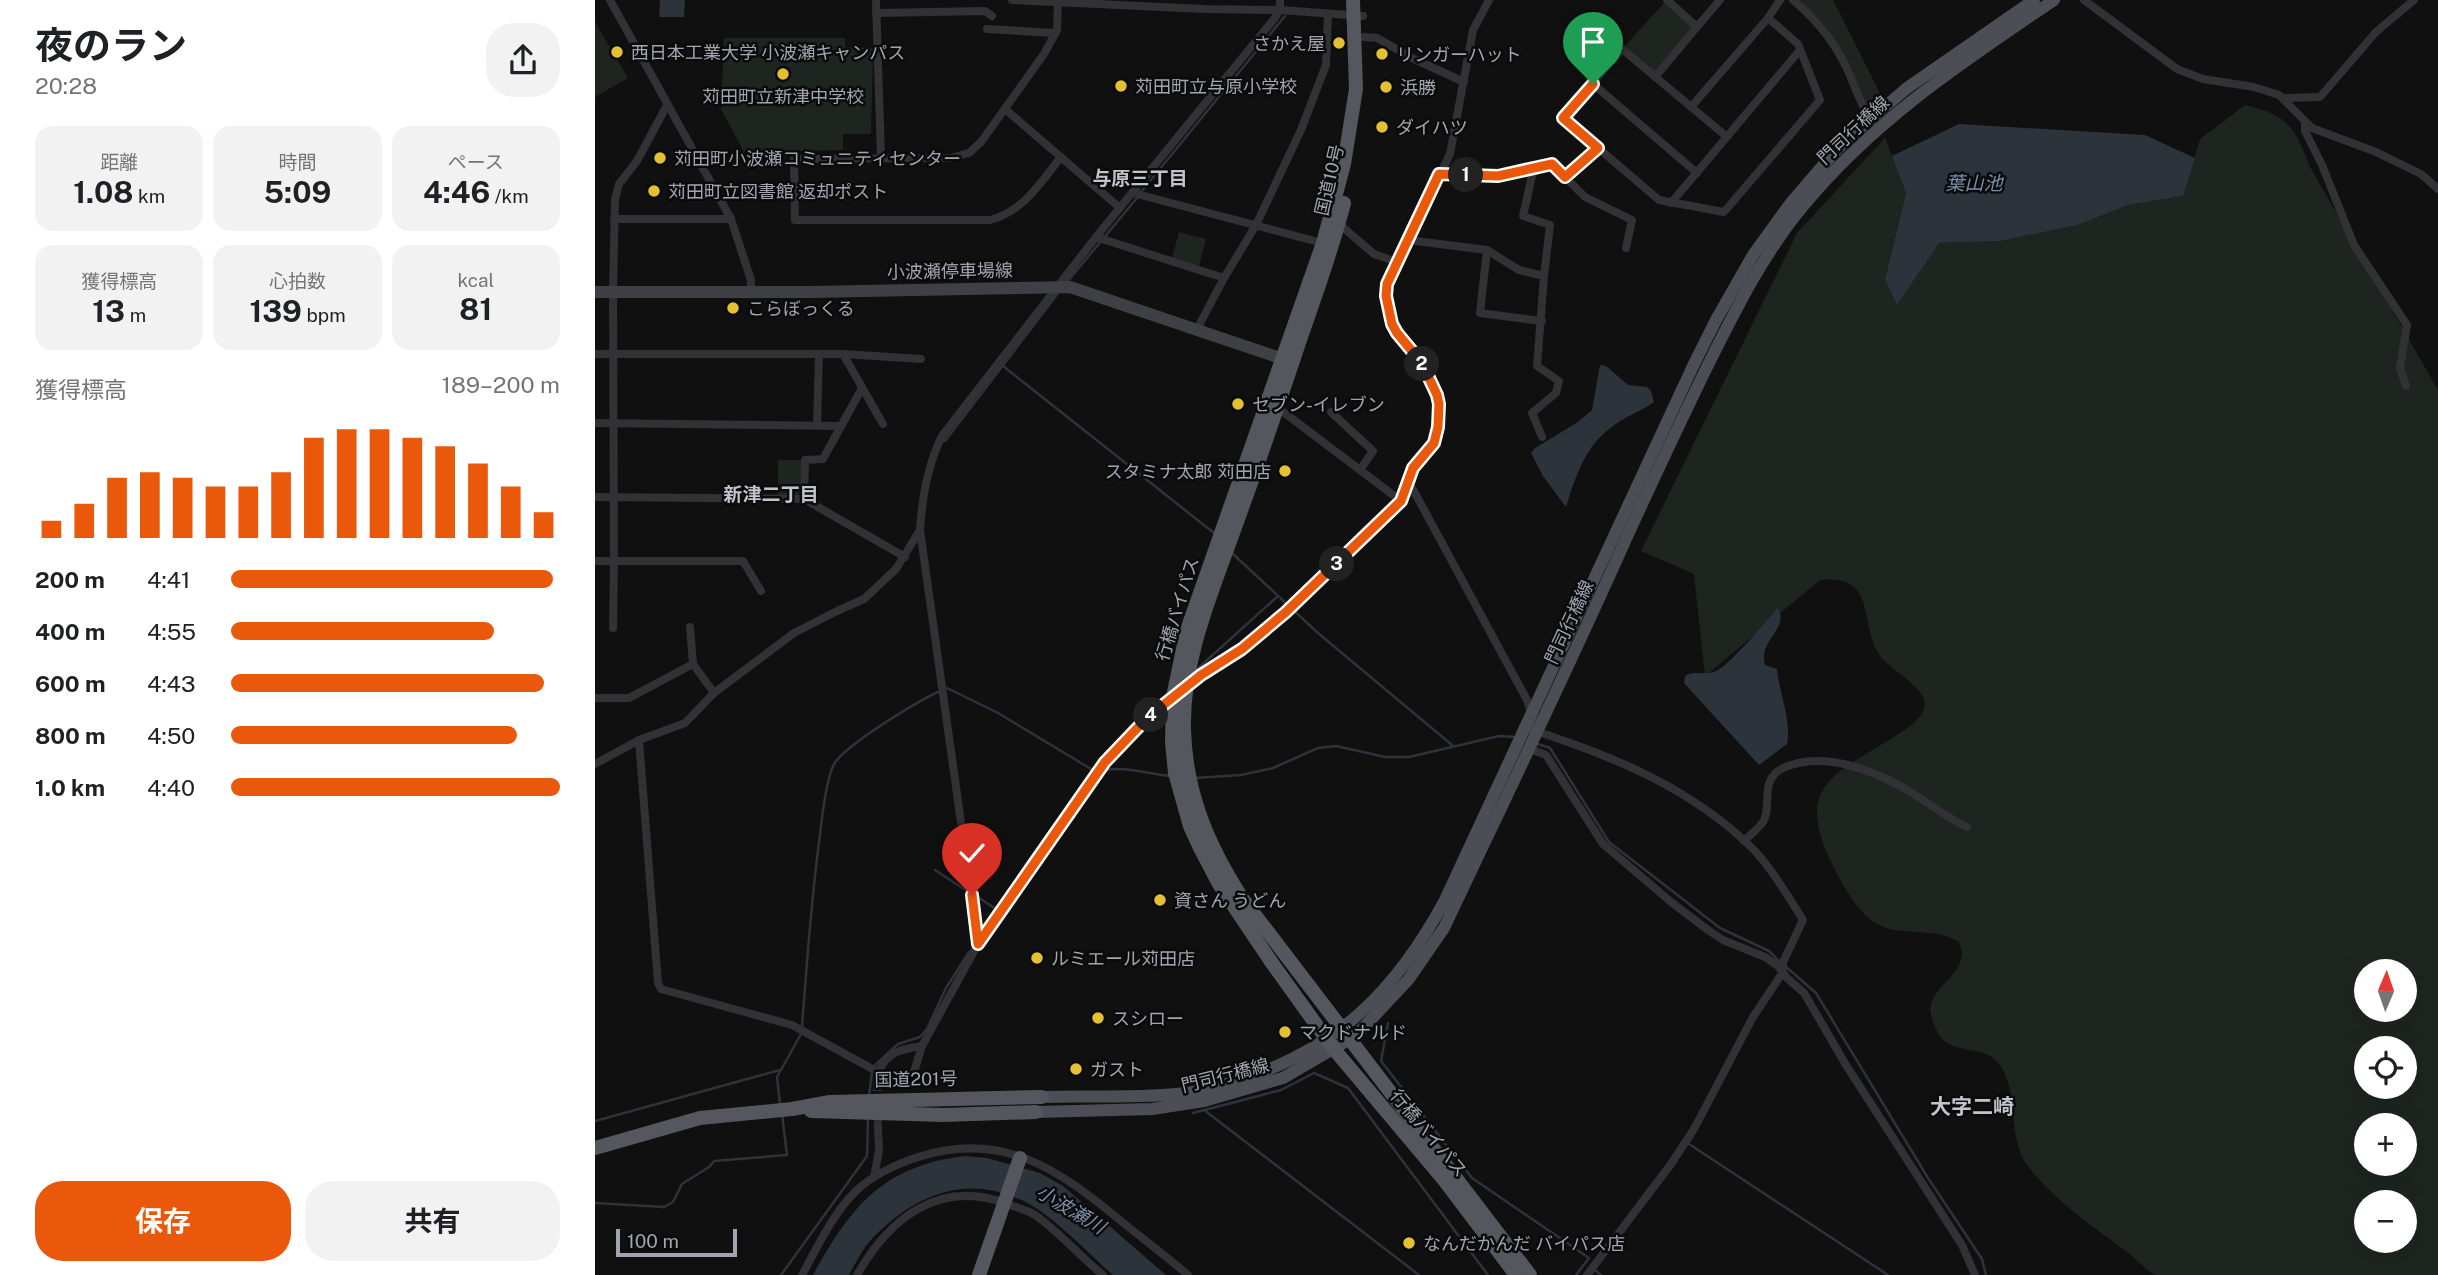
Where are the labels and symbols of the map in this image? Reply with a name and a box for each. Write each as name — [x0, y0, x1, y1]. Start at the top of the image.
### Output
pin — [1563, 12.0, 1623, 84]
place label: さかえ屋 — [1253, 33, 1325, 54]
marker: さかえ屋 — [1331, 35, 1347, 51]
place label: 西日本工業大学 小波瀬キャンパス — [631, 42, 905, 63]
marker: 西日本工業大学 小波瀬キャンパス — [609, 44, 625, 60]
place label: リンガーハット — [1396, 44, 1522, 65]
marker: リンガーハット — [1374, 46, 1390, 62]
marker: 苅田町立新津中学校 — [775, 66, 791, 82]
place label: 苅田町立与原小学校 — [1135, 76, 1297, 97]
place label: 浜勝 — [1400, 77, 1436, 98]
marker: 苅田町立与原小学校 — [1113, 78, 1129, 94]
marker: 浜勝 — [1378, 79, 1394, 95]
place label: 苅田町立新津中学校 — [702, 86, 864, 107]
street label: 門司行橋線 — [1813, 92, 1893, 168]
place label: ダイハツ — [1396, 117, 1468, 138]
marker: ダイハツ — [1374, 119, 1390, 135]
street label: 国道10号 — [1311, 142, 1347, 218]
place label: 苅田町小波瀬コミュニティセンター — [674, 148, 961, 169]
marker: 苅田町小波瀬コミュニティセンター — [652, 150, 668, 166]
pin: 1 — [1449, 158, 1483, 192]
district label: 与原三丁目 — [1092, 167, 1188, 189]
water label: 葉山池 — [1945, 172, 2004, 194]
place label: 苅田町立図書館 返却ポスト — [668, 181, 888, 202]
marker: 苅田町立図書館 返却ポスト — [646, 183, 662, 199]
street label: 小波瀬停車場線 — [887, 259, 1013, 283]
place label: こらぼっくる — [747, 298, 855, 319]
marker: こらぼっくる — [725, 300, 741, 316]
pin: 2 — [1405, 346, 1439, 382]
place label: セブン-イレブン — [1252, 394, 1385, 415]
marker: セブン-イレブン — [1230, 396, 1246, 412]
place label: スタミナ太郎 苅田店 — [1105, 461, 1271, 482]
marker: スタミナ太郎 苅田店 — [1277, 463, 1293, 479]
district label: 新津二丁目 — [723, 483, 819, 505]
pin: 3 — [1319, 546, 1355, 582]
street label: 行橋バイパス — [1151, 554, 1203, 664]
street label: 門司行橋線 — [1540, 577, 1598, 667]
pin: 4 — [1133, 698, 1169, 732]
pin — [942, 823, 1002, 895]
place label: 資さん うどん — [1174, 890, 1286, 911]
marker: 資さん うどん — [1152, 892, 1168, 908]
place label: ルミエール苅田店 — [1051, 948, 1195, 969]
marker: ルミエール苅田店 — [1029, 950, 1045, 966]
north arrow — [2354, 959, 2417, 1022]
place label: スシロー — [1112, 1008, 1184, 1029]
marker: スシロー — [1090, 1010, 1106, 1026]
place label: マクドナルド — [1299, 1022, 1407, 1043]
marker: マクドナルド — [1277, 1024, 1293, 1040]
street label: 門司行橋線 — [1179, 1054, 1271, 1096]
place label: ガスト — [1090, 1059, 1144, 1080]
marker: ガスト — [1068, 1061, 1084, 1077]
street label: 国道201号 — [874, 1068, 958, 1090]
street label: 行橋バイパス — [1386, 1085, 1472, 1181]
district label: 大字二崎 — [1930, 1094, 2014, 1119]
water label: 小波瀬川 — [1033, 1180, 1111, 1239]
scale bar — [616, 1226, 737, 1258]
place label: なんだかんだ バイパス店 — [1423, 1233, 1625, 1254]
marker: なんだかんだ バイパス店 — [1401, 1235, 1417, 1251]

